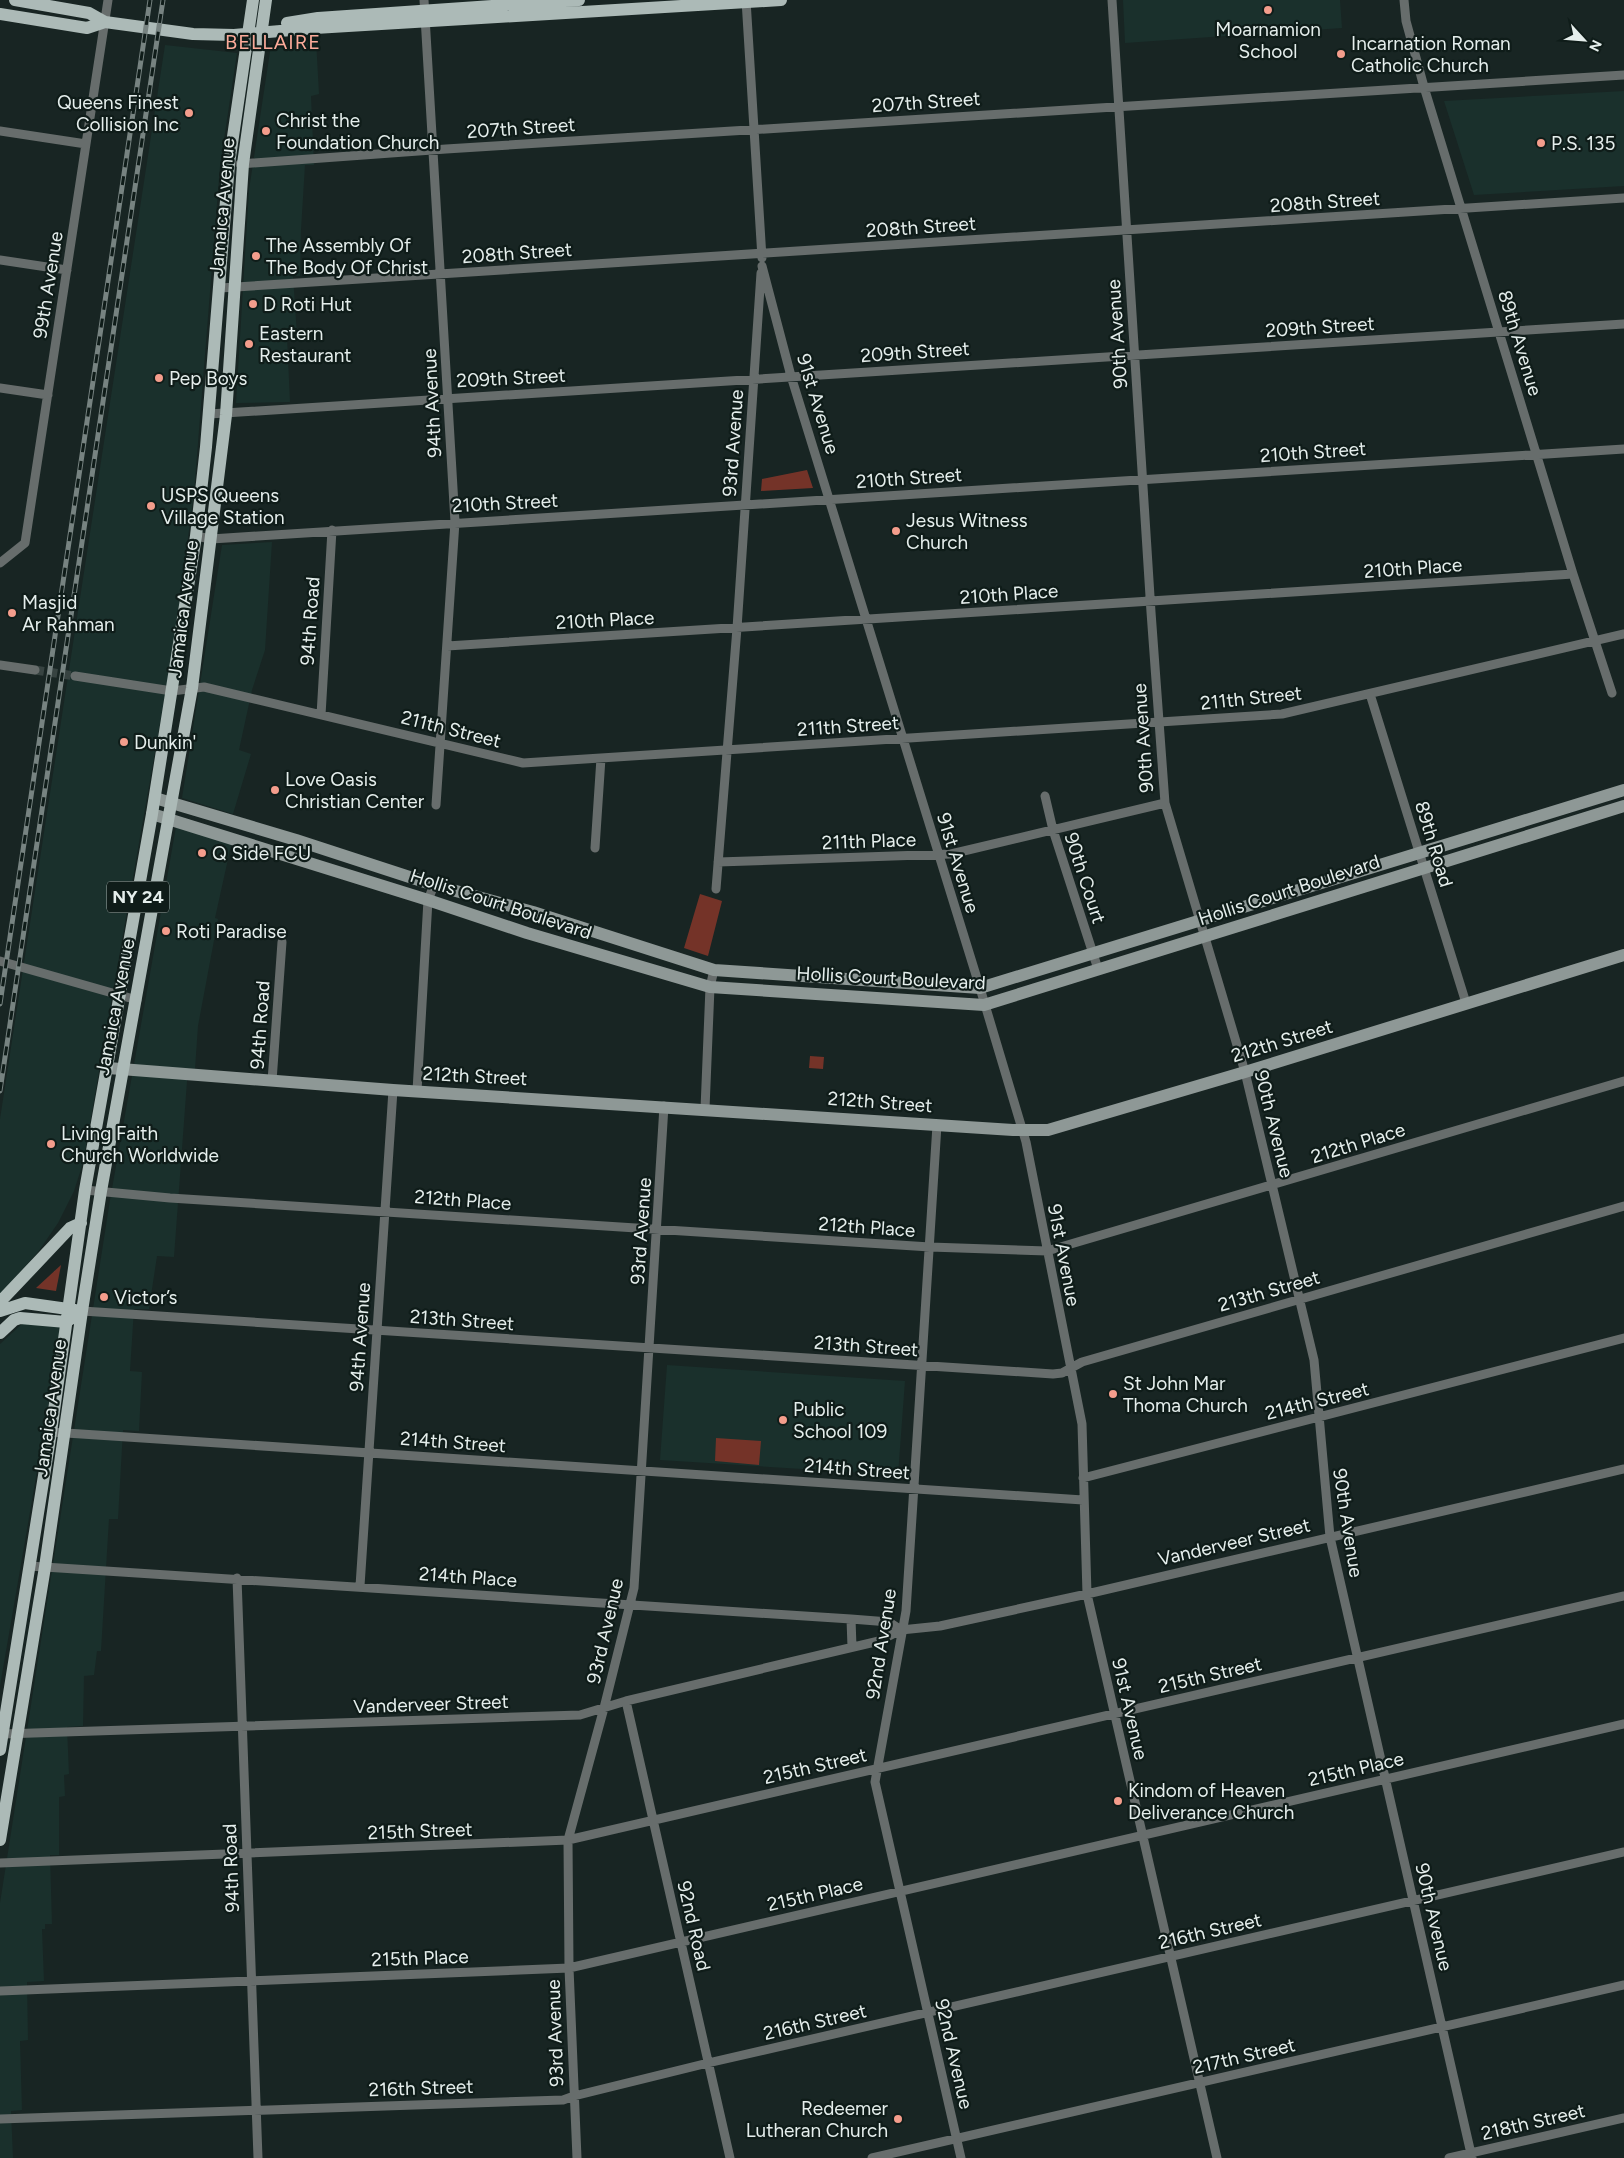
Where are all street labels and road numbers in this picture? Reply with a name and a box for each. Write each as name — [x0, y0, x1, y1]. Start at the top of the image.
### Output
street label: 207th Street — [871, 87, 981, 117]
street label: 207th Street — [466, 113, 576, 143]
street label: Jamaica Avenue — [205, 137, 239, 277]
street label: 208th Street — [1269, 187, 1381, 217]
street label: 208th Street — [865, 212, 977, 242]
street label: 99th Avenue — [28, 230, 68, 340]
street label: 208th Street — [461, 238, 573, 268]
street label: 90th Avenue — [1102, 278, 1132, 390]
street label: 89th Avenue — [1493, 287, 1547, 399]
street label: 209th Street — [1265, 312, 1375, 342]
street label: 209th Street — [860, 337, 970, 367]
street label: 94th Avenue — [418, 348, 446, 458]
street label: 91st Avenue — [792, 351, 844, 457]
street label: 209th Street — [456, 364, 566, 392]
street label: 93rd Avenue — [718, 389, 748, 497]
street label: 210th Street — [1259, 437, 1367, 467]
street label: 210th Street — [855, 463, 963, 493]
street label: 210th Street — [451, 489, 559, 517]
street label: Jamaica Avenue — [163, 539, 203, 679]
street label: 210th Place — [1363, 553, 1463, 583]
street label: 94th Road — [295, 576, 325, 666]
street label: 210th Place — [959, 579, 1059, 609]
street label: 210th Place — [555, 606, 655, 634]
street label: 211th Street — [1199, 681, 1303, 715]
street label: 90th Avenue — [1128, 682, 1158, 794]
street label: 211th Street — [399, 706, 503, 752]
street label: 211th Street — [796, 711, 900, 741]
street label: 89th Road — [1410, 798, 1458, 890]
street label: 91st Avenue — [932, 810, 984, 916]
street label: 211th Place — [821, 828, 917, 854]
street label: 90th Court — [1059, 830, 1111, 926]
street label: Hollis Court Boulevard — [1195, 850, 1383, 930]
street label: Hollis Court Boulevard — [407, 864, 595, 944]
road number: NY 24 — [107, 882, 169, 912]
street label: Jamaica Avenue — [90, 937, 140, 1077]
street label: Hollis Court Boulevard — [796, 962, 986, 994]
street label: 94th Road — [245, 980, 275, 1070]
street label: 212th Street — [1229, 1015, 1335, 1067]
street label: 212th Street — [422, 1062, 528, 1090]
street label: 90th Avenue — [1250, 1068, 1298, 1180]
street label: 212th Street — [827, 1087, 933, 1117]
street label: 212th Place — [1308, 1118, 1408, 1168]
street label: 93rd Avenue — [626, 1177, 656, 1285]
street label: 212th Place — [414, 1185, 512, 1215]
street label: 91st Avenue — [1043, 1202, 1085, 1308]
street label: 212th Place — [818, 1212, 916, 1242]
street label: 213th Street — [1216, 1266, 1322, 1316]
street label: 94th Avenue — [345, 1282, 375, 1392]
street label: 213th Street — [409, 1305, 515, 1335]
street label: 213th Street — [813, 1331, 919, 1361]
street label: Jamaica Avenue — [29, 1338, 71, 1478]
street label: 214th Street — [1263, 1377, 1371, 1425]
street label: 214th Street — [399, 1427, 507, 1457]
street label: 214th Street — [803, 1454, 911, 1484]
street label: 90th Avenue — [1328, 1467, 1368, 1579]
street label: Vanderveer Street — [1156, 1513, 1312, 1571]
street label: 214th Place — [418, 1562, 518, 1592]
street label: 93rd Avenue — [582, 1576, 628, 1686]
street label: 92nd Avenue — [861, 1587, 901, 1701]
street label: 215th Street — [1156, 1652, 1264, 1698]
street label: 91st Avenue — [1107, 1656, 1153, 1762]
street label: Vanderveer Street — [353, 1690, 509, 1718]
street label: 215th Street — [761, 1743, 869, 1789]
street label: 215th Place — [1306, 1747, 1406, 1791]
street label: 215th Street — [367, 1818, 473, 1844]
street label: 94th Road — [218, 1823, 244, 1913]
street label: 90th Avenue — [1410, 1861, 1458, 1973]
street label: 215th Place — [765, 1872, 865, 1916]
street label: 92nd Road — [672, 1879, 716, 1973]
street label: 216th Street — [1156, 1908, 1264, 1954]
street label: 215th Place — [371, 1945, 469, 1971]
street label: 93rd Avenue — [542, 1979, 568, 2087]
street label: 92nd Avenue — [930, 1997, 978, 2111]
street label: 216th Street — [761, 1999, 869, 2045]
street label: 217th Street — [1191, 2033, 1297, 2079]
street label: 216th Street — [368, 2075, 474, 2101]
street label: 218th Street — [1479, 2099, 1587, 2145]

